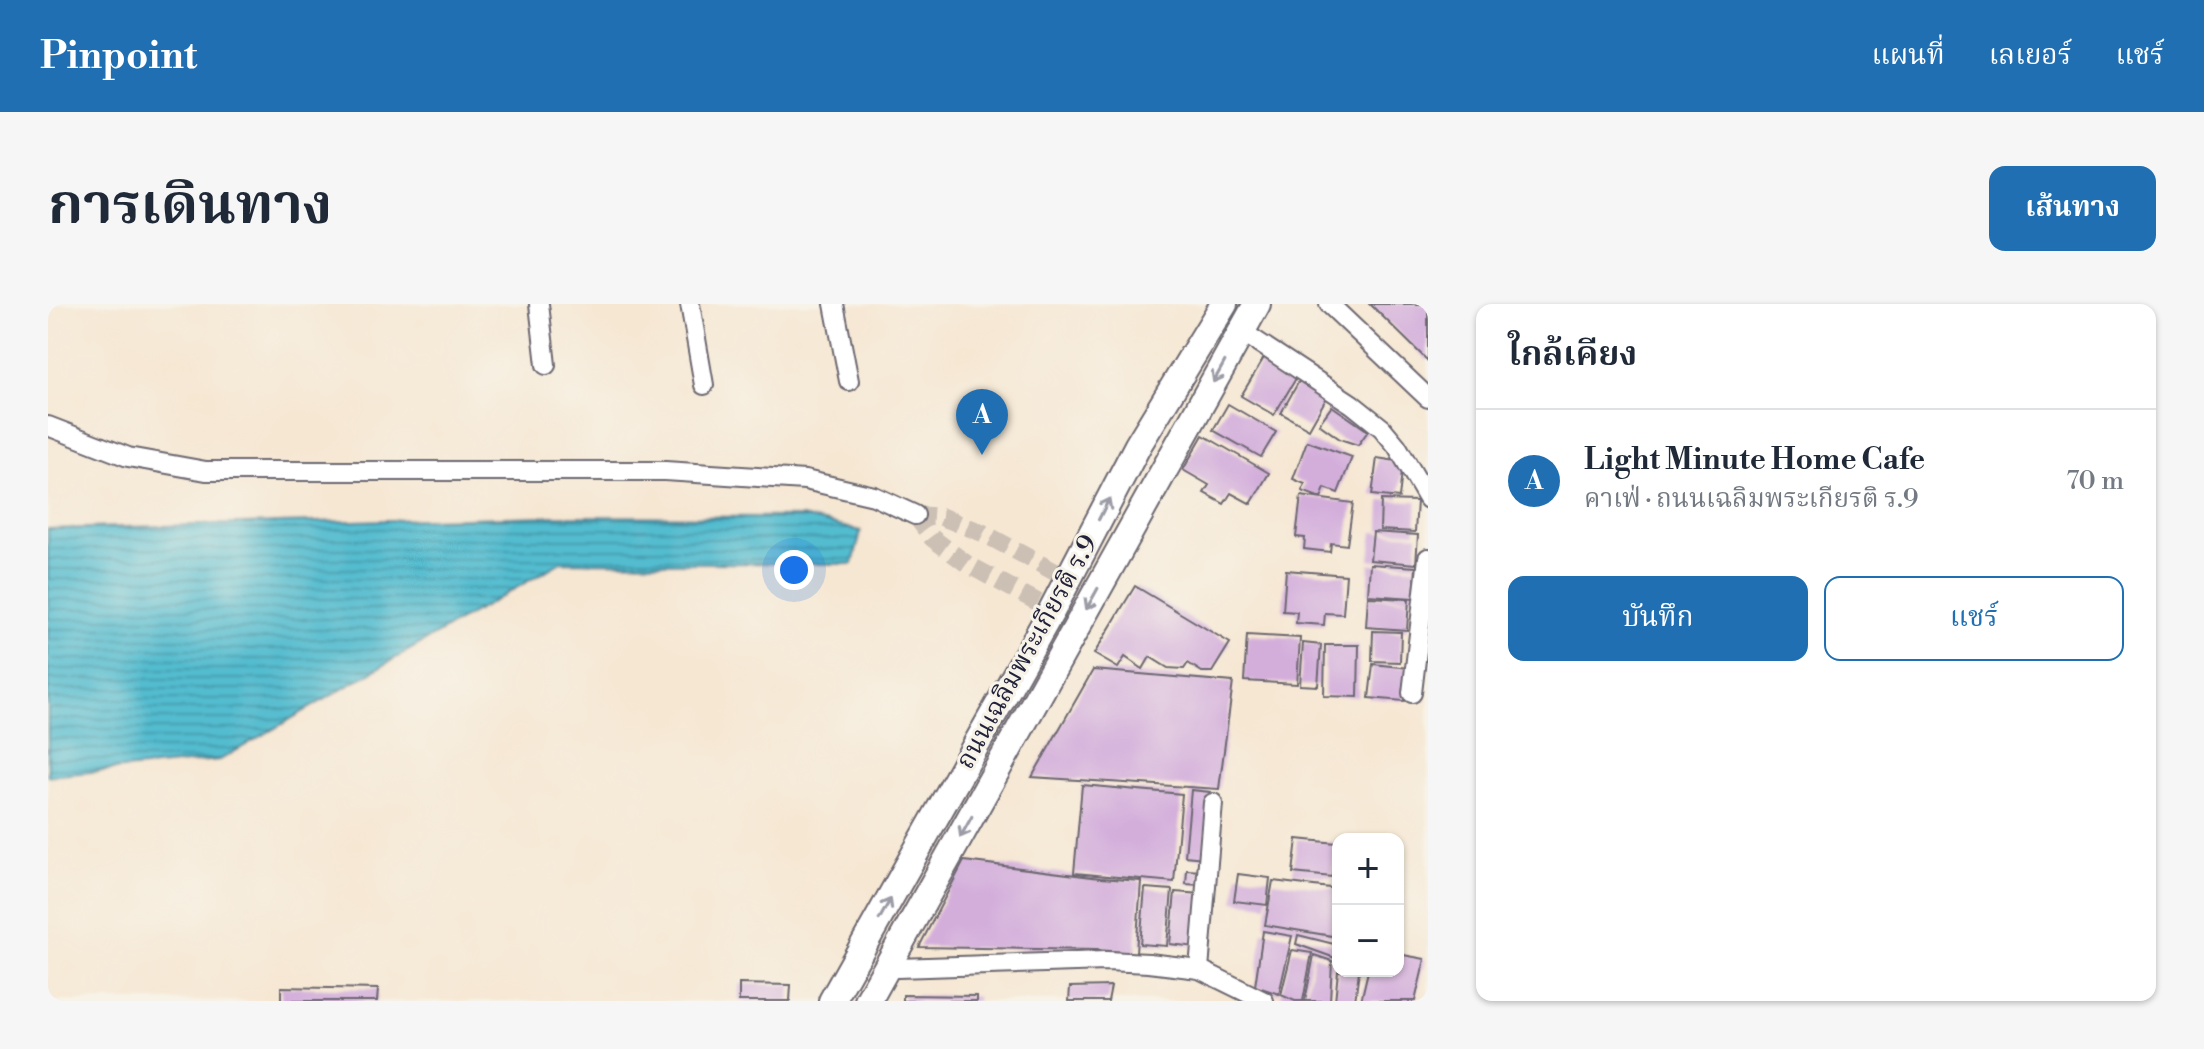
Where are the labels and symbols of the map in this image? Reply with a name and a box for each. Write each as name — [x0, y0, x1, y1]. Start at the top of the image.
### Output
one-way arrow — [1210, 360, 1226, 383]
pin: A — [956, 389, 1008, 455]
one-way arrow — [1097, 498, 1113, 522]
street label: ถนนเฉลิมพระเกียรติ ร.9 — [949, 529, 1105, 775]
your location — [774, 550, 814, 590]
one-way arrow — [1084, 587, 1099, 611]
one-way arrow — [958, 814, 973, 838]
one-way arrow — [878, 898, 893, 922]

